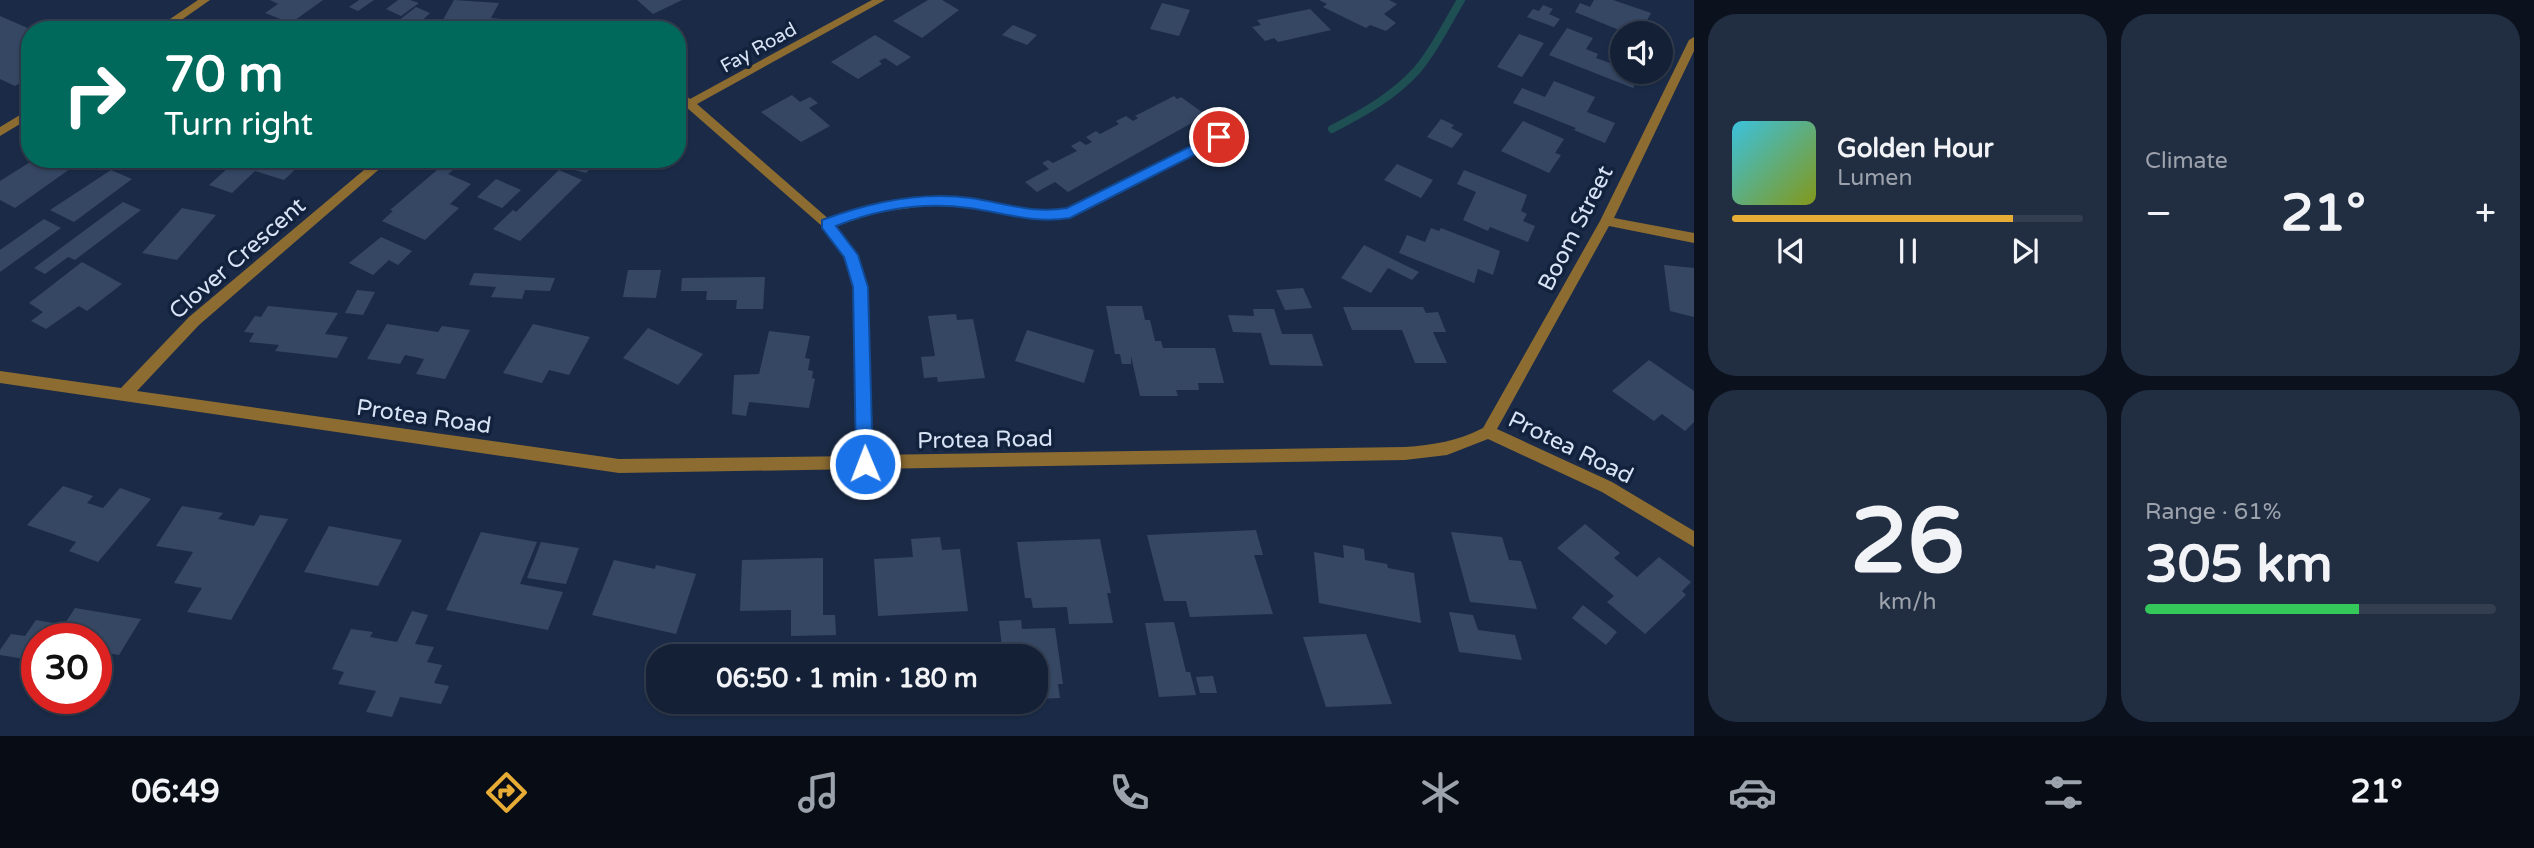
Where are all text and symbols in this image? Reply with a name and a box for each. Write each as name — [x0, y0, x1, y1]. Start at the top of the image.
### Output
street label: Fay Road — [717, 18, 800, 78]
map controls — [1610, 21, 1673, 84]
button: sound — [1610, 21, 1673, 84]
text: 70 m — [164, 46, 283, 105]
icon: right — [49, 49, 140, 140]
text: Turn right — [164, 106, 313, 144]
pin — [1189, 107, 1249, 167]
icon: arrive — [1200, 118, 1238, 156]
text: Golden Hour — [1837, 133, 1994, 164]
text: Climate — [2145, 147, 2228, 175]
street label: Boom Street — [1532, 161, 1619, 296]
text: Lumen — [1837, 164, 1912, 192]
text: 21° — [2281, 182, 2366, 245]
text: − — [2145, 191, 2172, 237]
text: + — [2475, 191, 2496, 237]
street label: Clover Crescent — [164, 192, 312, 326]
icon: previous — [1772, 232, 1810, 270]
icon: pause — [1889, 232, 1927, 270]
icon: next — [2006, 232, 2044, 270]
street label: Protea Road — [355, 394, 493, 440]
street label: Protea Road — [1503, 406, 1638, 490]
street label: Protea Road — [917, 425, 1053, 455]
position arrow — [828, 427, 902, 501]
text: 26 — [1850, 487, 1965, 597]
text: Range · 61% — [2145, 498, 2281, 526]
text: 305 km — [2145, 533, 2333, 596]
text: km/h — [1879, 588, 1936, 616]
speed limit sign: 30 — [21, 623, 112, 714]
text: 06:50 · 1 min · 180 m — [716, 663, 978, 694]
icon: directions — [482, 768, 531, 817]
icon: music — [794, 768, 843, 817]
icon: phone — [1105, 768, 1154, 817]
icon: climate — [1416, 768, 1465, 817]
icon: car — [1728, 768, 1777, 817]
icon: filters — [2039, 768, 2088, 817]
text: 06:49 — [131, 773, 220, 811]
text: 21° — [2350, 773, 2403, 811]

